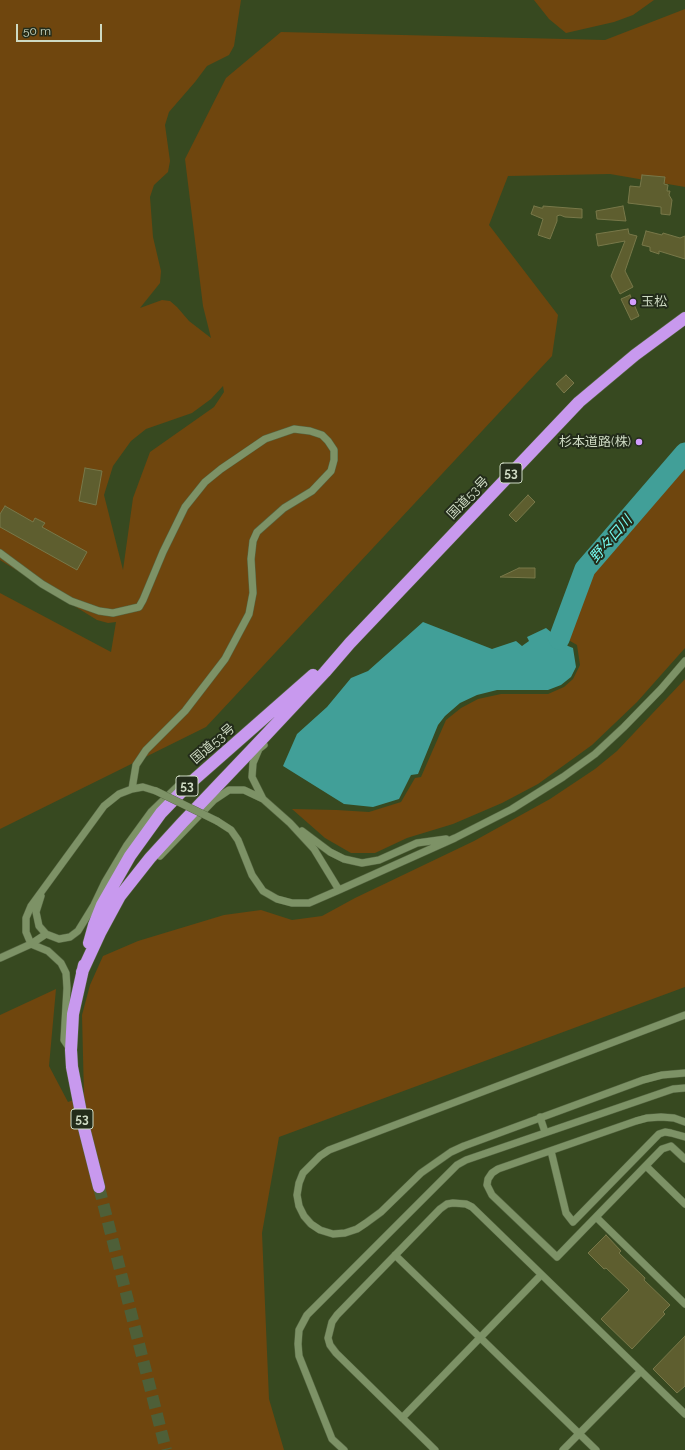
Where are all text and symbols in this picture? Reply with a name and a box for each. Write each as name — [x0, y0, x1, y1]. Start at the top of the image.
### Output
scale bar — [18, 16, 104, 42]
text: 50 m — [23, 24, 51, 38]
place label: 玉松 — [641, 294, 667, 310]
marker: 玉松 — [628, 297, 638, 307]
place label: 杉本道路(株) — [559, 434, 631, 450]
marker: 杉本道路(株) — [634, 437, 644, 447]
road number: 53 — [500, 463, 522, 483]
street label: 国道53号 — [444, 474, 492, 522]
water label: 野々口川 — [586, 512, 636, 566]
street label: 国道53号 — [188, 721, 238, 767]
road number: 53 — [176, 776, 198, 796]
road number: 53 — [71, 1109, 93, 1129]

